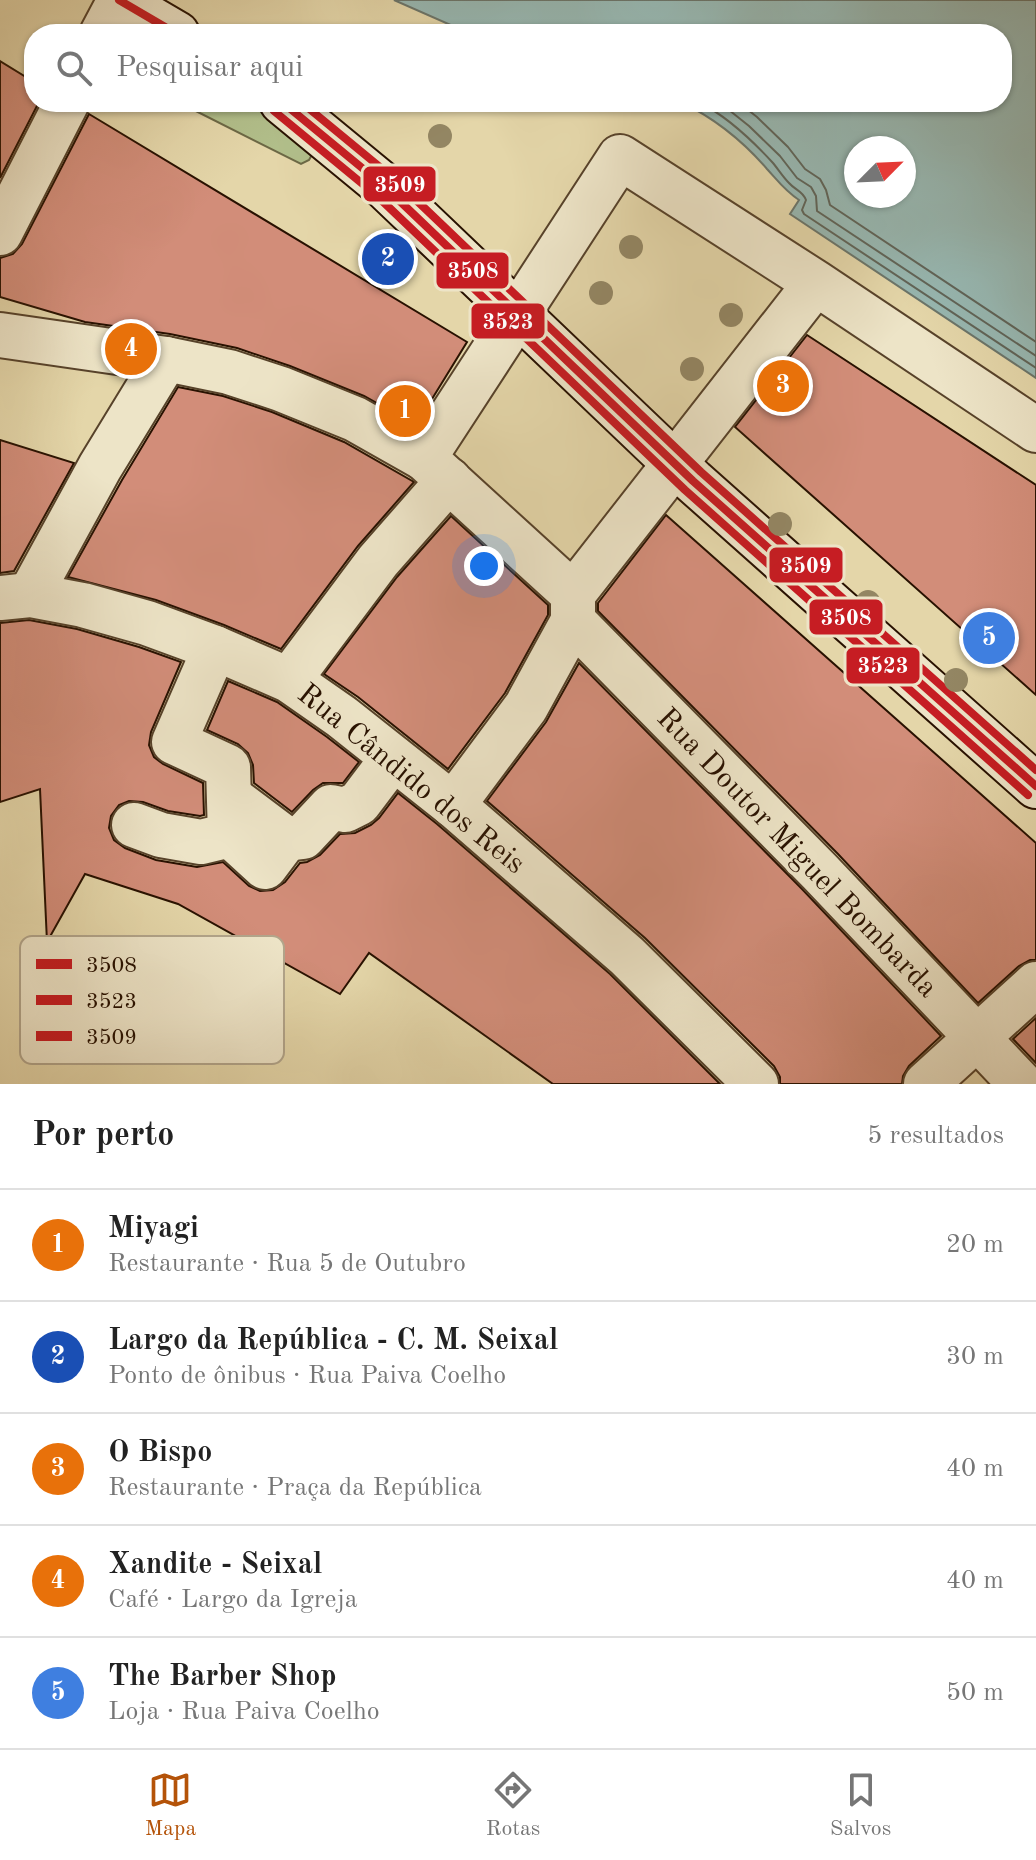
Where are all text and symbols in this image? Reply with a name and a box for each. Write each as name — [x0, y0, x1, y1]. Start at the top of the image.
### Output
search box — [24, 24, 1012, 112]
icon: search — [52, 46, 96, 90]
text: Pesquisar aqui — [116, 53, 303, 83]
north arrow — [844, 136, 916, 208]
line badge: 3509 — [362, 165, 437, 203]
text: 3509 — [374, 175, 426, 197]
pin: 2 — [362, 229, 414, 289]
line badge: 3508 — [435, 251, 510, 290]
text: 3508 — [447, 261, 499, 283]
line badge: 3523 — [470, 302, 546, 340]
text: 3523 — [482, 312, 534, 334]
pin: 4 — [105, 319, 157, 379]
pin: 3 — [757, 356, 809, 416]
pin: 1 — [379, 381, 431, 441]
your location — [464, 546, 504, 586]
line badge: 3509 — [768, 546, 844, 584]
text: 3509 — [780, 556, 832, 578]
line badge: 3508 — [808, 598, 884, 636]
text: 3508 — [820, 608, 872, 630]
pin: 5 — [963, 608, 1015, 668]
line badge: 3523 — [845, 646, 921, 685]
text: 3523 — [857, 656, 909, 678]
street label: Rua Cândido dos Reis — [291, 679, 530, 880]
street label: Rua Doutor Miguel Bombarda — [651, 703, 943, 1004]
legend — [20, 936, 284, 1064]
text: 3508 — [86, 955, 137, 977]
text: 3523 — [86, 991, 137, 1013]
text: 3509 — [86, 1027, 137, 1049]
text: Por perto — [32, 1119, 174, 1153]
text: 5 resultados — [867, 1123, 1004, 1149]
text: Miyagi — [108, 1214, 199, 1244]
text: 1 — [50, 1232, 66, 1258]
text: 20 m — [946, 1232, 1004, 1258]
text: Restaurante · Rua 5 de Outubro — [108, 1251, 466, 1277]
text: Largo da República - C. M. Seixal — [108, 1326, 558, 1356]
text: 2 — [50, 1344, 66, 1370]
text: 30 m — [946, 1344, 1004, 1370]
text: Ponto de ônibus · Rua Paiva Coelho — [108, 1363, 506, 1389]
text: O Bispo — [108, 1438, 212, 1468]
text: 3 — [50, 1456, 66, 1482]
text: 40 m — [946, 1456, 1004, 1482]
text: Restaurante · Praça da República — [108, 1475, 482, 1501]
text: Xandite - Seixal — [108, 1550, 322, 1580]
text: 4 — [50, 1568, 66, 1594]
text: 40 m — [946, 1568, 1004, 1594]
text: Café · Largo da Igreja — [108, 1587, 358, 1613]
text: The Barber Shop — [108, 1662, 337, 1692]
text: 5 — [50, 1680, 66, 1706]
text: 50 m — [946, 1680, 1004, 1706]
text: Loja · Rua Paiva Coelho — [108, 1699, 380, 1725]
tab: Mapa — [145, 1768, 196, 1843]
tab: Rotas — [486, 1768, 540, 1843]
tab: Salvos — [830, 1768, 891, 1843]

